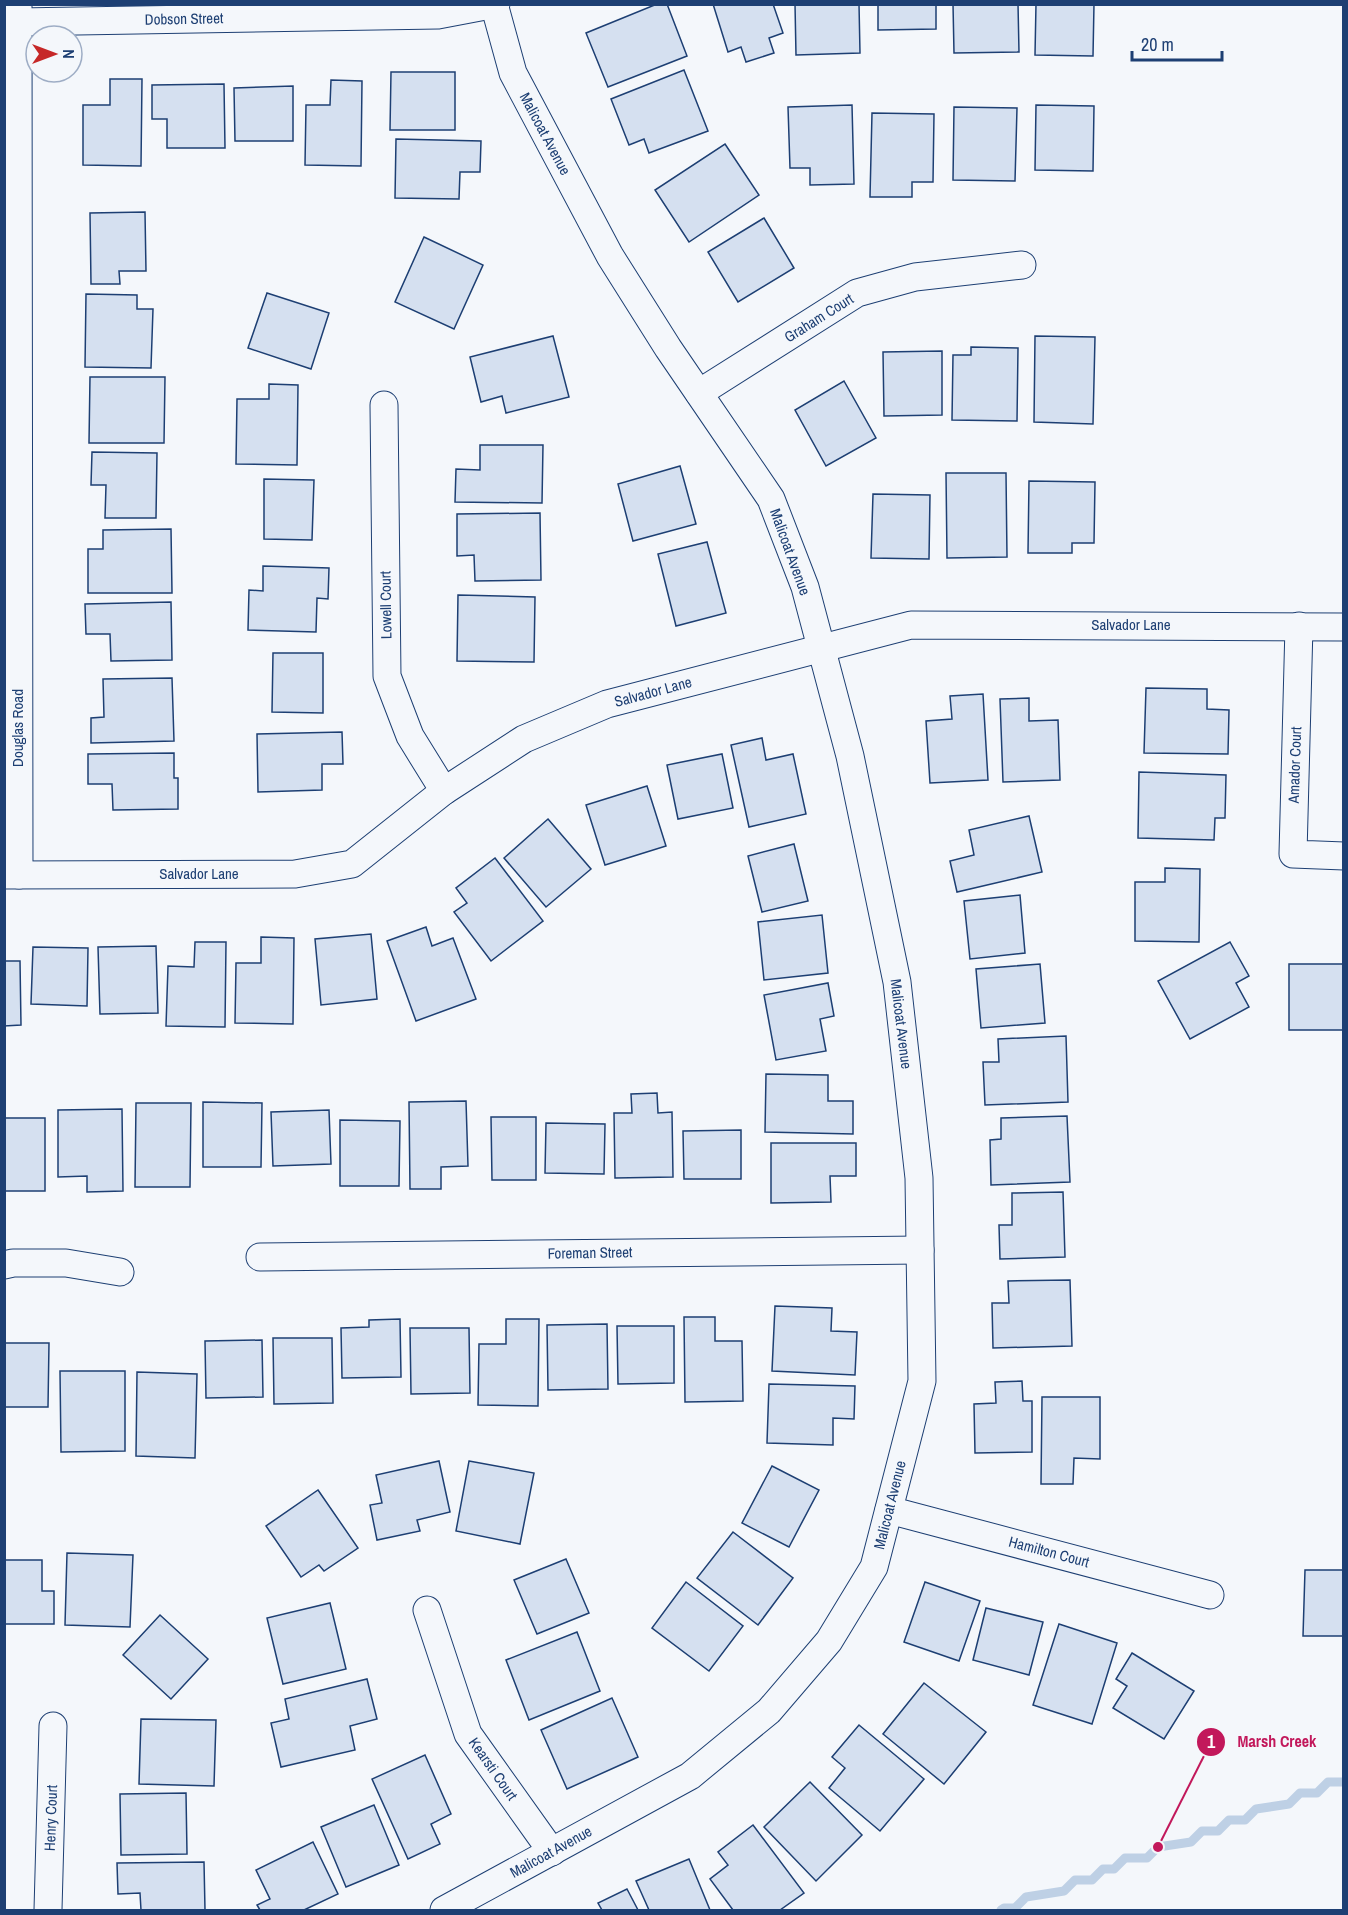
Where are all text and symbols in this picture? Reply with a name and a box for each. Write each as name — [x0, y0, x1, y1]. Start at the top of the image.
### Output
street label: Dobson Street — [144, 7, 224, 30]
north arrow — [24, 24, 84, 84]
scale bar — [1132, 24, 1222, 62]
text: 20 m — [1141, 32, 1174, 57]
text: N — [58, 49, 80, 59]
street label: Malicoat Avenue — [515, 89, 576, 179]
street label: Graham Court — [780, 288, 858, 347]
street label: Malicoat Avenue — [765, 506, 816, 598]
street label: Lowell Court — [374, 570, 397, 639]
street label: Salvador Lane — [1091, 614, 1171, 635]
street label: Salvador Lane — [612, 671, 694, 712]
street label: Douglas Road — [7, 689, 28, 767]
street label: Amador Court — [1283, 726, 1306, 805]
street label: Salvador Lane — [159, 863, 239, 884]
street label: Malicoat Avenue — [886, 978, 917, 1070]
street label: Foreman Street — [547, 1241, 633, 1264]
street label: Malicoat Avenue — [868, 1458, 911, 1551]
street label: Hamilton Court — [1006, 1531, 1092, 1573]
callout: Marsh Creek — [1196, 1725, 1328, 1759]
text: 1 — [1207, 1729, 1216, 1754]
text: Marsh Creek — [1238, 1730, 1317, 1752]
street label: Kearsti Court — [464, 1733, 523, 1805]
street label: Henry Court — [39, 1784, 62, 1851]
street label: Malicoat Avenue — [506, 1820, 596, 1883]

